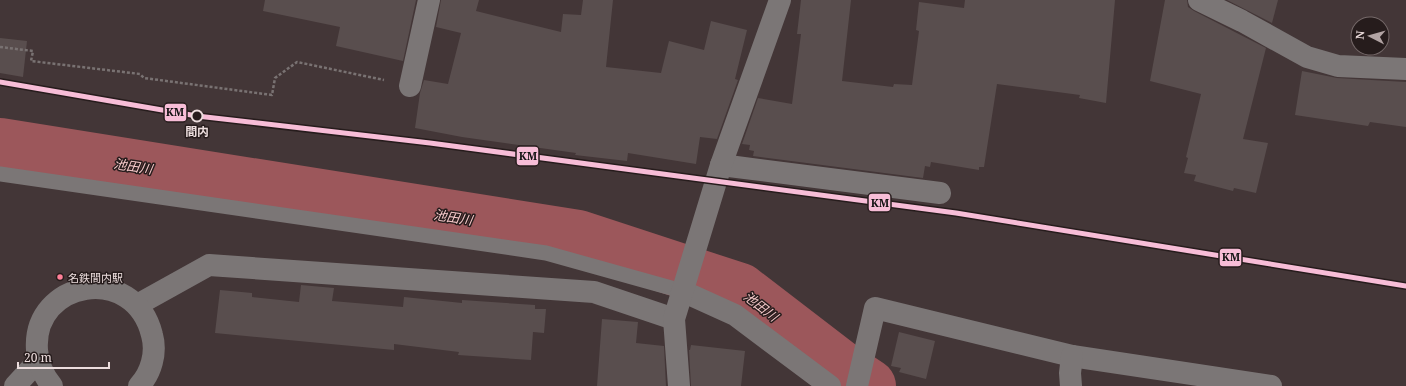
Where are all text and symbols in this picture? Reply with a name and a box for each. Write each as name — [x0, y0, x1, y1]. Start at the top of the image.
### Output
north arrow — [1350, 16, 1390, 56]
text: N — [1352, 29, 1368, 40]
line badge: KM — [164, 103, 187, 122]
text: KM — [166, 104, 185, 119]
marker: 間内 — [190, 109, 204, 123]
place label: 間内 — [185, 123, 209, 140]
line badge: KM — [516, 146, 539, 166]
text: KM — [519, 148, 538, 163]
water label: 池田川 — [112, 154, 156, 178]
line badge: KM — [868, 193, 891, 212]
text: KM — [871, 195, 890, 210]
water label: 池田川 — [432, 205, 476, 229]
line badge: KM — [1219, 248, 1242, 267]
text: KM — [1222, 249, 1241, 264]
place label: 名鉄間内駅 — [68, 270, 123, 285]
marker: 名鉄間内駅 — [55, 272, 65, 282]
water label: 池田川 — [740, 287, 783, 326]
scale bar — [18, 344, 109, 370]
text: 20 m — [24, 349, 52, 366]

